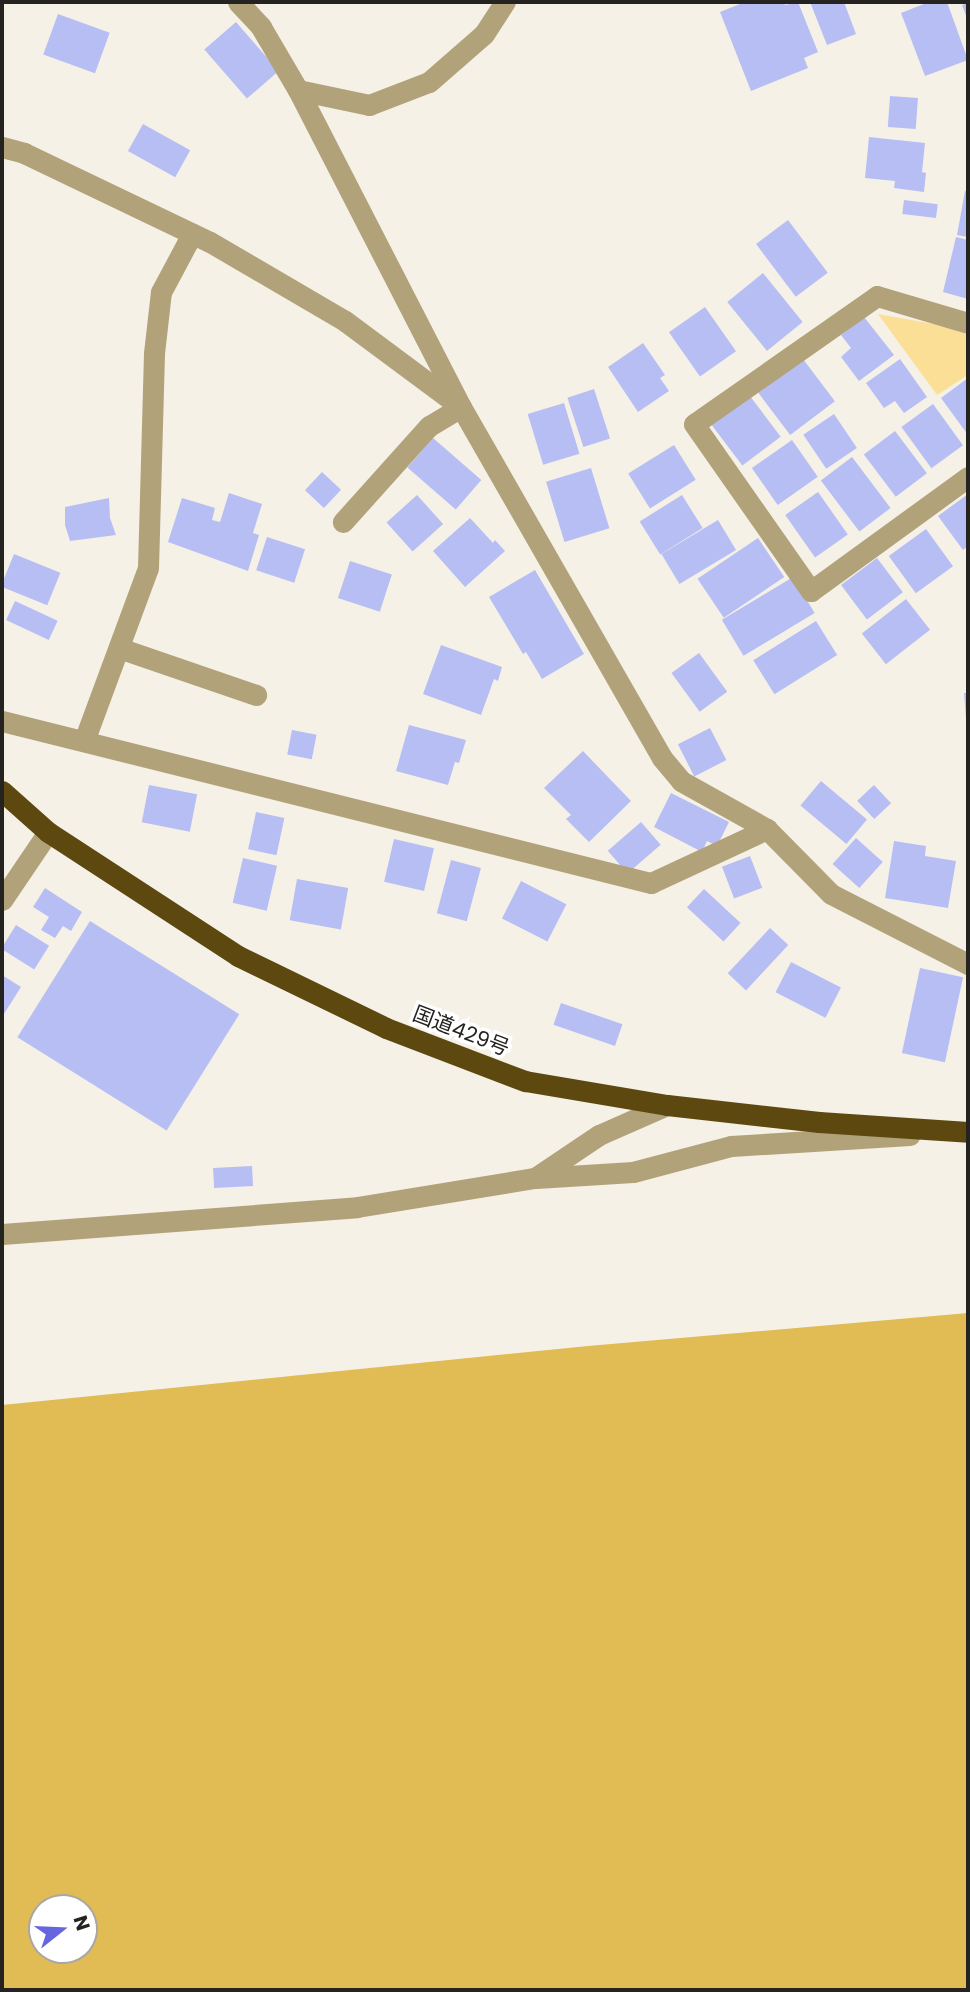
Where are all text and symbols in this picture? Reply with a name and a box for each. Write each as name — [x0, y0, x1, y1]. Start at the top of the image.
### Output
street label: 国道429号 — [409, 1001, 513, 1061]
north arrow — [28, 1894, 98, 1964]
text: N — [66, 1912, 97, 1934]

